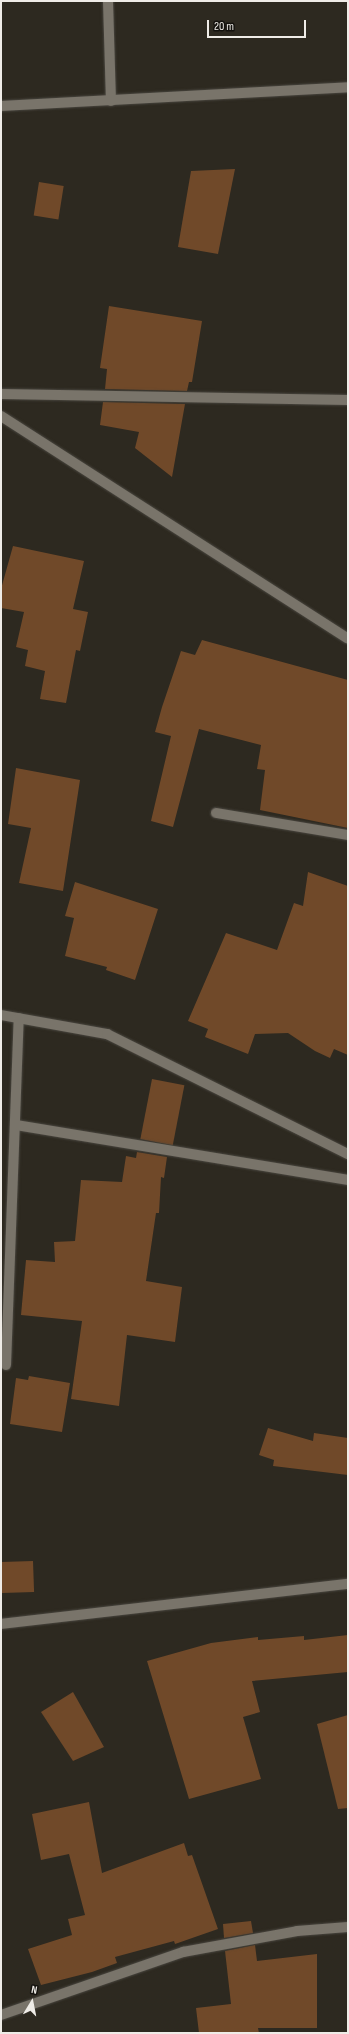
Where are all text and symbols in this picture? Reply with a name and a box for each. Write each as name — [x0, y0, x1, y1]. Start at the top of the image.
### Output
scale bar — [209, 12, 308, 38]
text: 20 m — [214, 19, 234, 34]
north arrow — [12, 1982, 52, 2022]
text: N — [30, 1983, 38, 1997]

